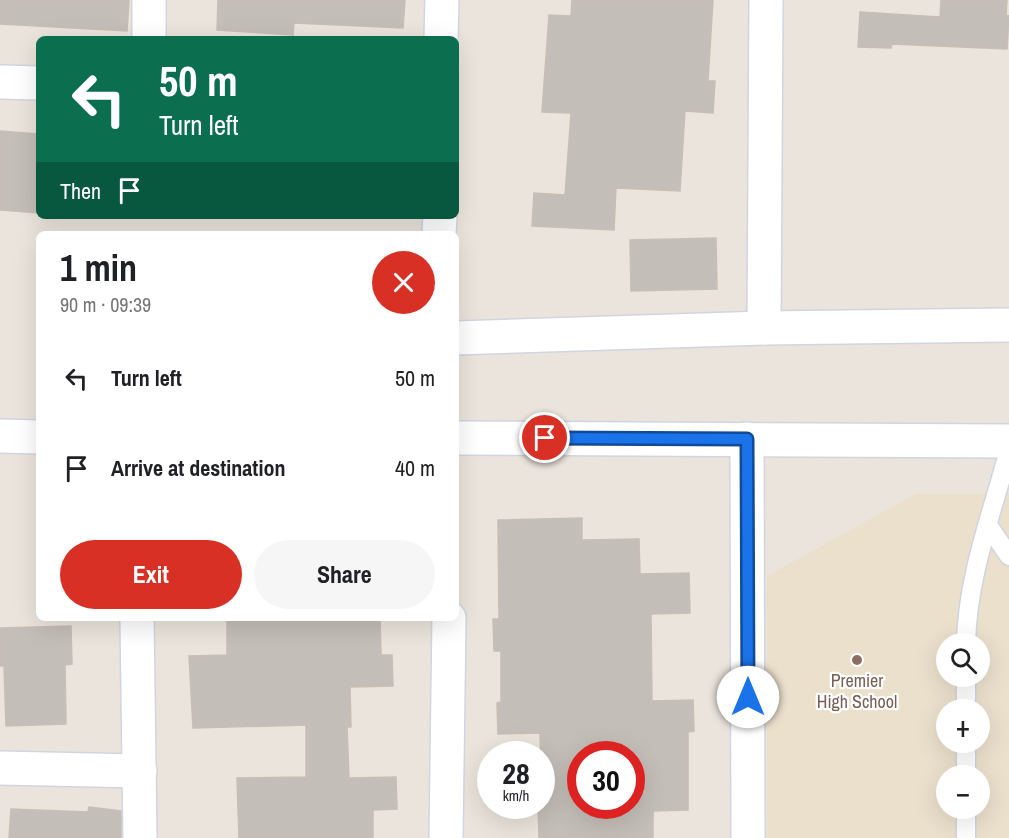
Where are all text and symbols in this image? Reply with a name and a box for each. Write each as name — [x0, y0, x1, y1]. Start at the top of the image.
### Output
text: 50 m — [159, 53, 238, 109]
icon: left — [60, 60, 138, 138]
text: Turn left — [159, 107, 238, 143]
icon: arrive — [113, 174, 146, 207]
text: Then — [60, 176, 101, 206]
text: 1 min — [60, 244, 137, 292]
button: close — [372, 251, 435, 314]
text: 90 m · 09:39 — [60, 291, 151, 318]
icon: left — [60, 362, 93, 395]
text: Turn left — [111, 363, 182, 393]
text: 50 m — [395, 363, 435, 393]
pin — [519, 412, 570, 463]
icon: arrive — [528, 421, 561, 454]
icon: arrive — [60, 452, 93, 485]
text: Arrive at destination — [111, 453, 285, 483]
text: 40 m — [395, 453, 435, 483]
button: Exit — [60, 540, 242, 609]
button: Share — [254, 540, 435, 609]
map controls — [936, 633, 990, 819]
button: search — [936, 633, 990, 687]
marker: Premier High School — [850, 653, 864, 667]
position arrow — [716, 665, 780, 729]
place label: Premier High School — [817, 668, 897, 714]
button: + — [936, 699, 990, 753]
speed limit sign: 30 — [567, 741, 645, 819]
text: 28 — [502, 753, 530, 793]
button: − — [936, 765, 990, 819]
text: km/h — [503, 785, 529, 806]

